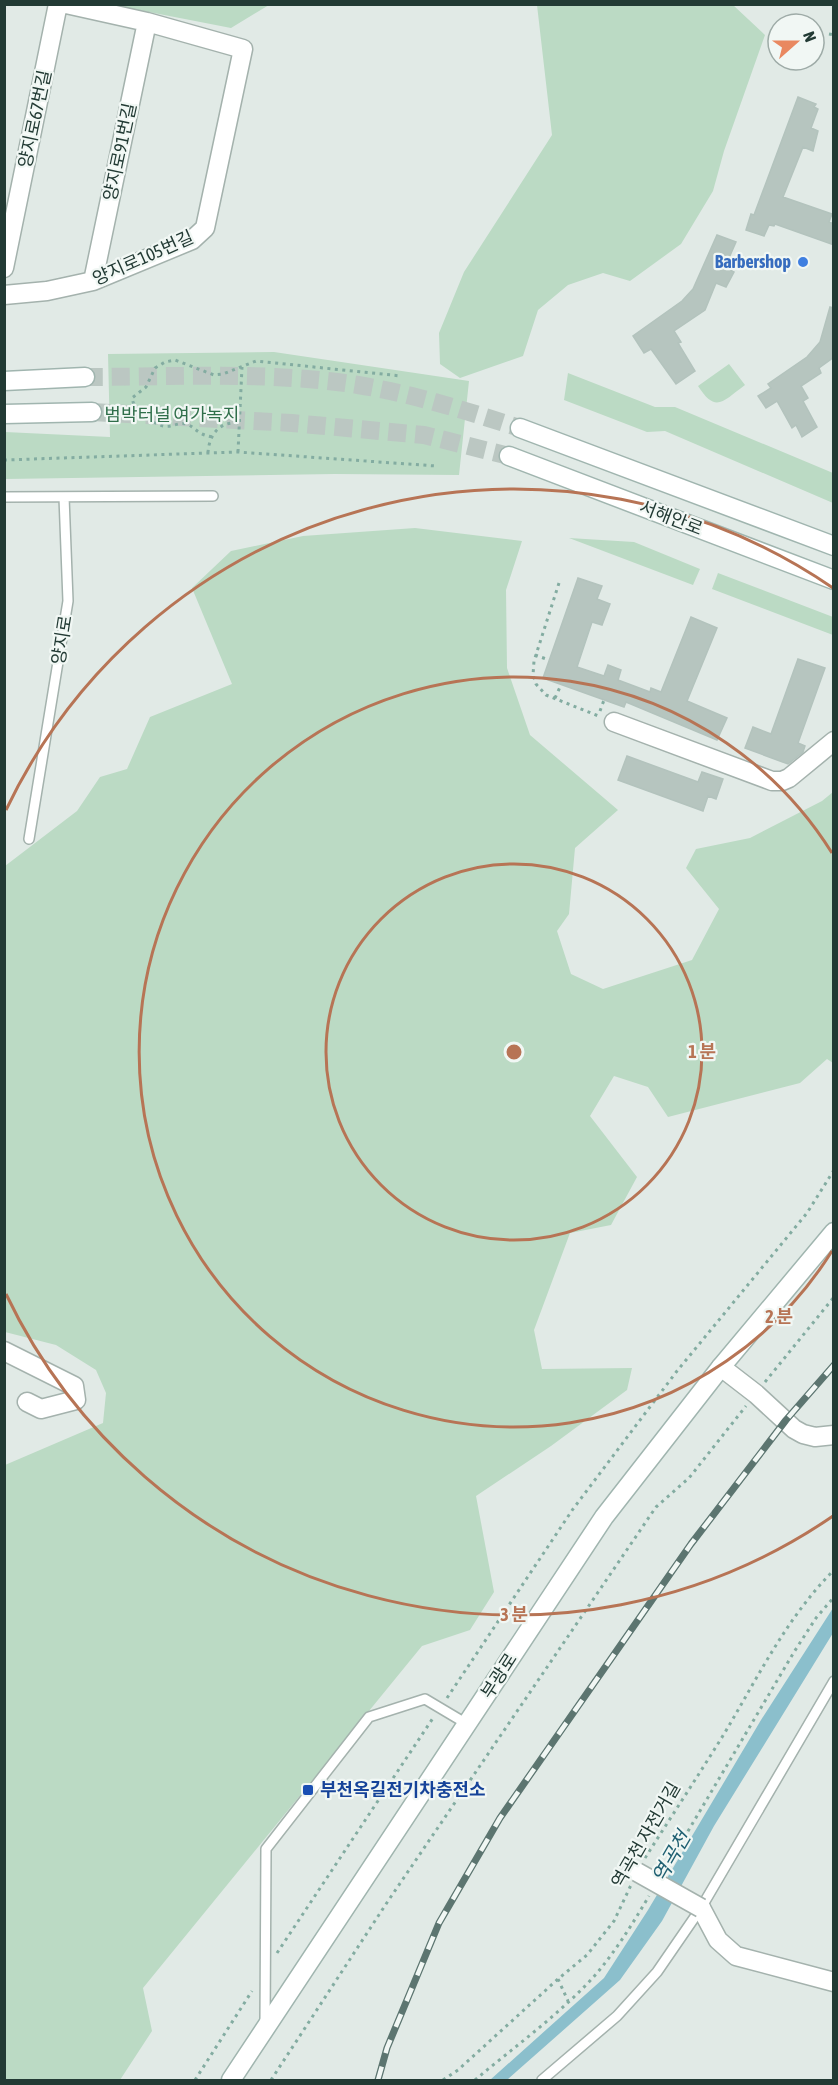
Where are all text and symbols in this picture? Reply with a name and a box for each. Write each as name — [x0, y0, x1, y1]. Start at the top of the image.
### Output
north arrow — [766, 12, 826, 72]
text: N — [800, 29, 820, 44]
street label: 양지로67번길 — [14, 68, 55, 170]
street label: 양지로91번길 — [99, 101, 140, 203]
street label: 양지로105번길 — [89, 226, 196, 289]
place label: Barbershop — [715, 251, 791, 272]
marker: Barbershop — [796, 255, 810, 269]
park label: 범박터널 여가녹지 — [105, 404, 239, 425]
street label: 서해안로 — [636, 496, 706, 539]
street label: 양지로 — [47, 614, 76, 666]
text: 1 분 — [688, 1041, 716, 1062]
centre of rings — [504, 1042, 524, 1062]
text: 2 분 — [765, 1306, 793, 1327]
text: 3 분 — [500, 1604, 528, 1625]
street label: 부광로 — [476, 1649, 521, 1702]
street label: 역곡천 자전거길 — [607, 1778, 685, 1892]
place label: 부천옥길전기차충전소 — [320, 1779, 486, 1800]
marker: 부천옥길전기차충전소 — [301, 1783, 315, 1797]
water label: 역곡천 — [647, 1827, 695, 1887]

